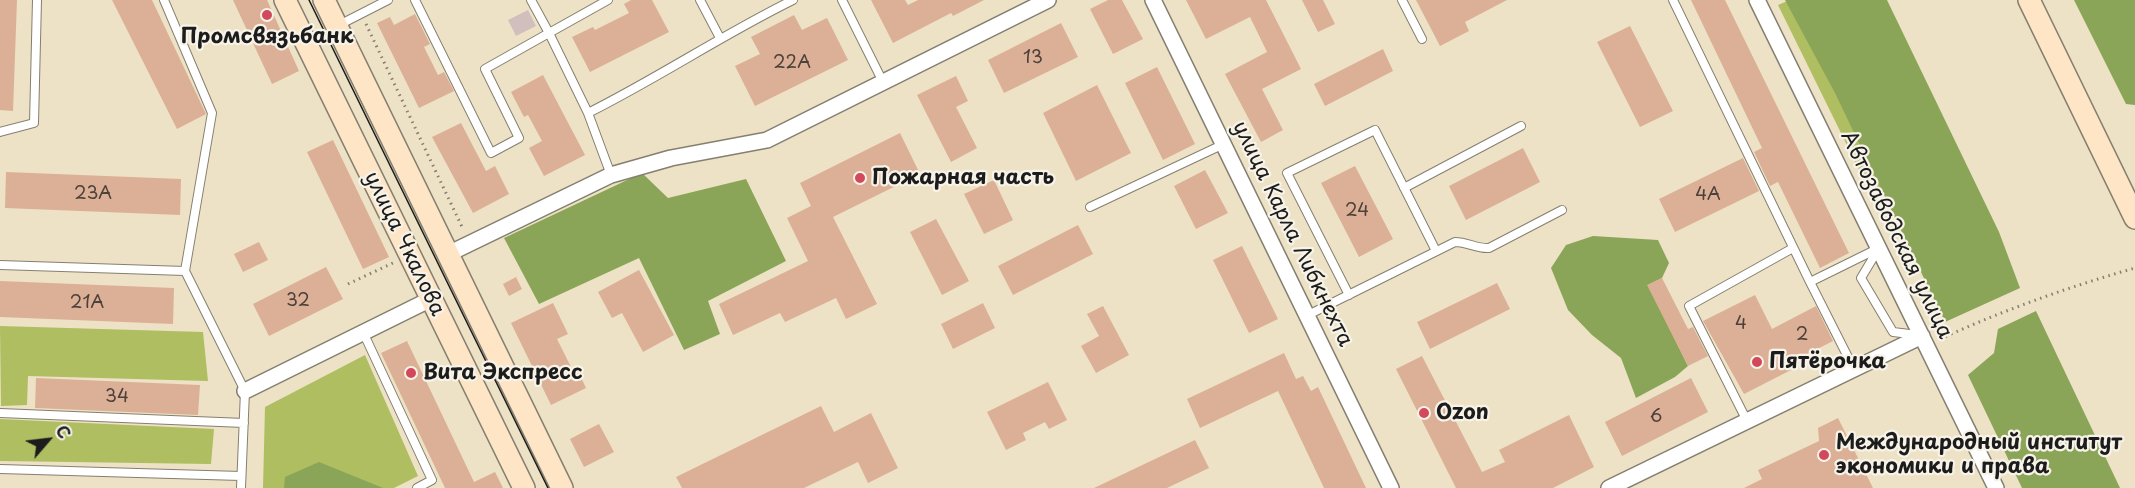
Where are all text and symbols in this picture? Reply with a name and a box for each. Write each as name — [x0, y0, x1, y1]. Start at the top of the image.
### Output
marker: Промсвязьбанк — [260, 8, 274, 22]
place label: Промсвязьбанк — [181, 24, 353, 50]
house number: 13 — [1023, 47, 1043, 69]
house number: 22А — [773, 52, 811, 74]
street label: улица Карла Либкнехта — [1226, 117, 1358, 351]
street label: Автозаводская улица — [1835, 127, 1957, 343]
place label: Пожарная часть — [872, 165, 1054, 191]
street label: улица Чкалова — [358, 168, 450, 320]
marker: Пожарная часть — [853, 171, 867, 185]
house number: 23А — [74, 183, 112, 205]
house number: 4А — [1695, 184, 1721, 206]
house number: 24 — [1345, 200, 1369, 222]
house number: 32 — [286, 290, 310, 312]
house number: 21А — [70, 292, 104, 314]
house number: 4 — [1735, 313, 1747, 335]
house number: 2 — [1796, 324, 1808, 346]
place label: Пятёрочка — [1769, 349, 1886, 375]
marker: Пятёрочка — [1750, 355, 1764, 369]
place label: Вита Экспресс — [423, 360, 582, 386]
marker: Вита Экспресс — [404, 366, 418, 380]
house number: 34 — [105, 386, 129, 408]
place label: Ozon — [1436, 400, 1489, 426]
marker: Ozon — [1417, 406, 1431, 420]
house number: 6 — [1650, 406, 1662, 428]
north arrow — [18, 410, 78, 470]
text: С — [50, 421, 77, 442]
place label: Международный институт экономики и права — [1836, 430, 2122, 480]
marker: Международный институт экономики и права — [1817, 448, 1831, 462]

